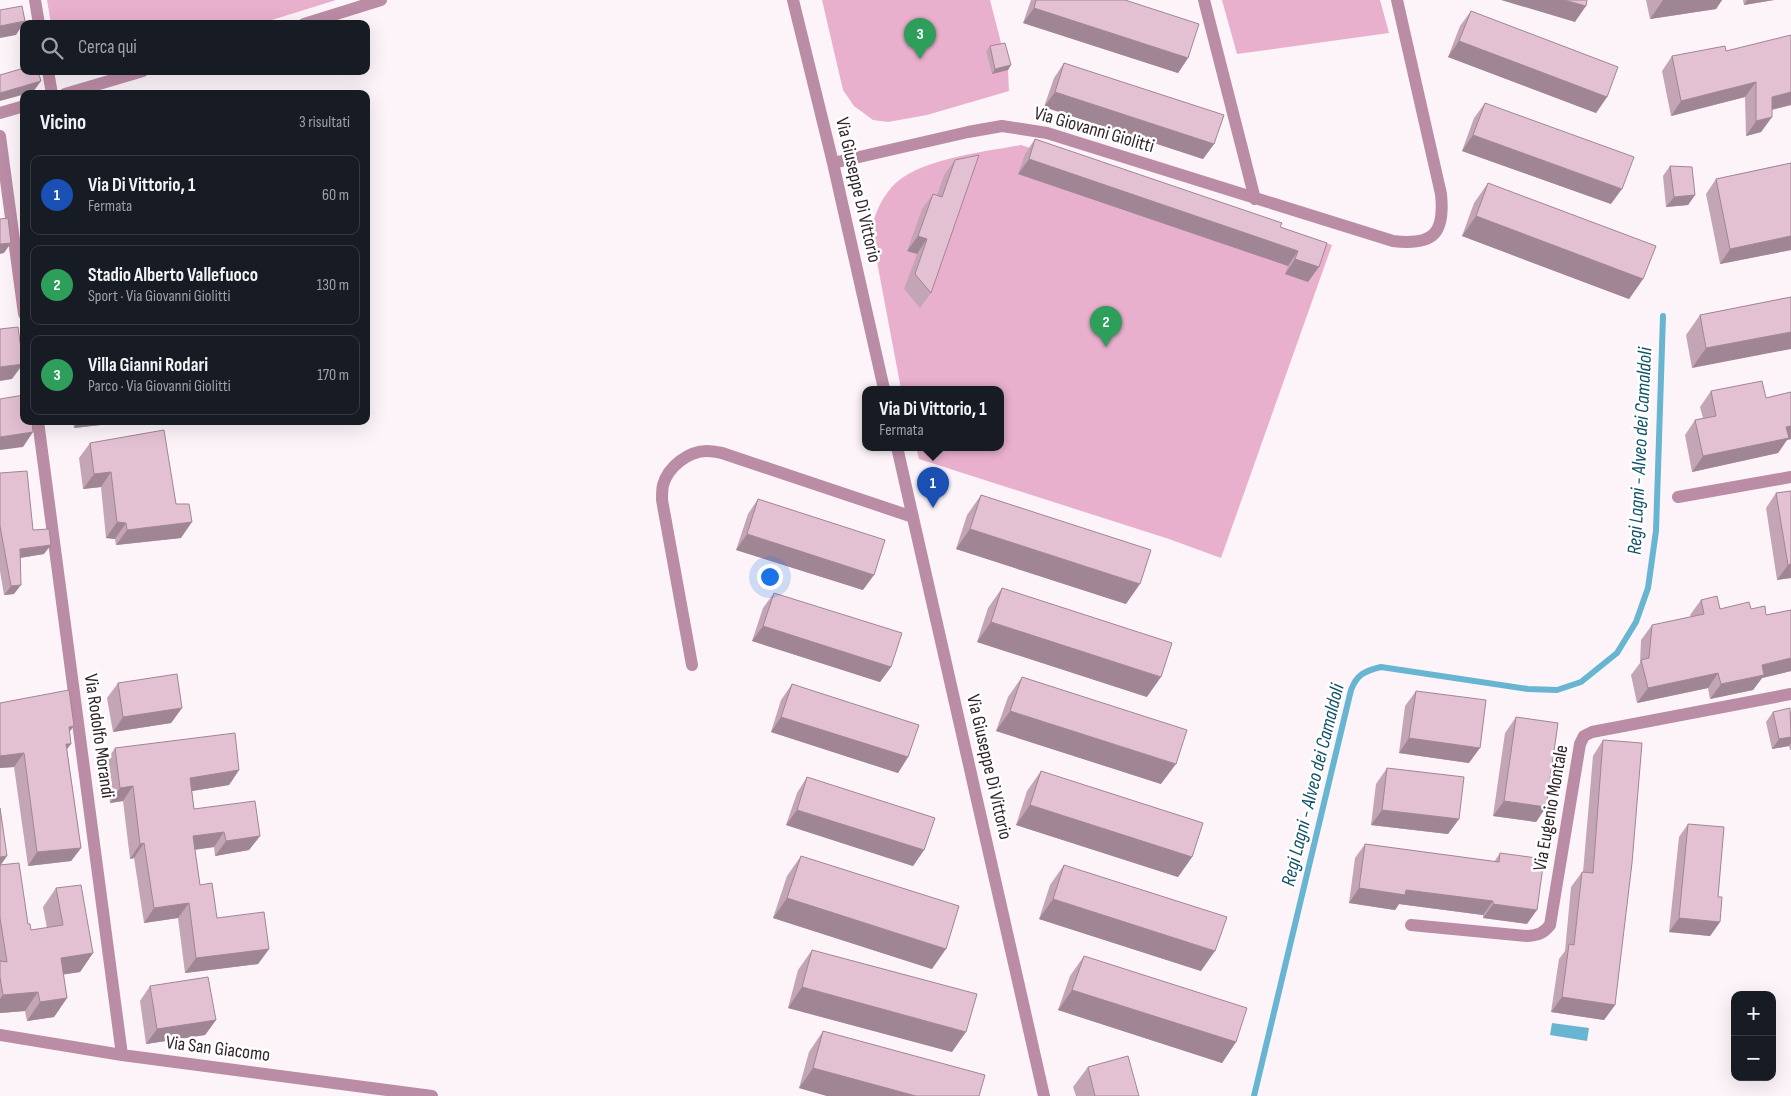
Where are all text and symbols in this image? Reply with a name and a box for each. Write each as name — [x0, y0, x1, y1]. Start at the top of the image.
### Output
pin: 3 — [904, 18, 936, 59]
search box — [20, 20, 370, 75]
icon: search — [38, 34, 66, 62]
text: Cerca qui — [78, 36, 137, 59]
street label: Via Giovanni Giolitti — [1031, 102, 1157, 158]
text: Vicino — [40, 110, 86, 135]
text: 3 risultati — [299, 113, 350, 132]
street label: Via Giuseppe Di Vittorio — [830, 115, 886, 265]
text: Via Di Vittorio, 1 — [88, 174, 195, 197]
text: 1 — [54, 186, 60, 205]
text: 60 m — [322, 186, 349, 205]
text: Fermata — [88, 197, 132, 216]
text: Stadio Alberto Vallefuoco — [88, 264, 258, 287]
text: 2 — [53, 276, 61, 295]
text: 130 m — [317, 276, 349, 295]
text: Sport · Via Giovanni Giolitti — [88, 287, 230, 306]
pin: 2 — [1090, 306, 1122, 347]
water label: Regi Lagni - Alveo dei Camaldoli — [1623, 345, 1657, 555]
text: Villa Gianni Rodari — [88, 354, 208, 377]
text: 3 — [53, 366, 61, 385]
text: 170 m — [317, 366, 349, 385]
text: Parco · Via Giovanni Giolitti — [88, 377, 231, 396]
popup — [862, 386, 1004, 451]
text: Via Di Vittorio, 1 — [879, 398, 987, 421]
text: Fermata — [879, 421, 924, 440]
pin: 1 — [917, 467, 949, 508]
your location — [757, 564, 783, 590]
street label: Via Rodolfo Morandi — [79, 672, 119, 800]
water label: Regi Lagni - Alveo dei Camaldoli — [1276, 680, 1350, 889]
street label: Via Giuseppe Di Vittorio — [961, 692, 1017, 842]
street label: Via Eugenio Montale — [1529, 743, 1573, 873]
map controls — [1731, 991, 1776, 1081]
button: + — [1731, 991, 1776, 1036]
street label: Via San Giacomo — [165, 1031, 271, 1067]
button: − — [1731, 1036, 1776, 1081]

